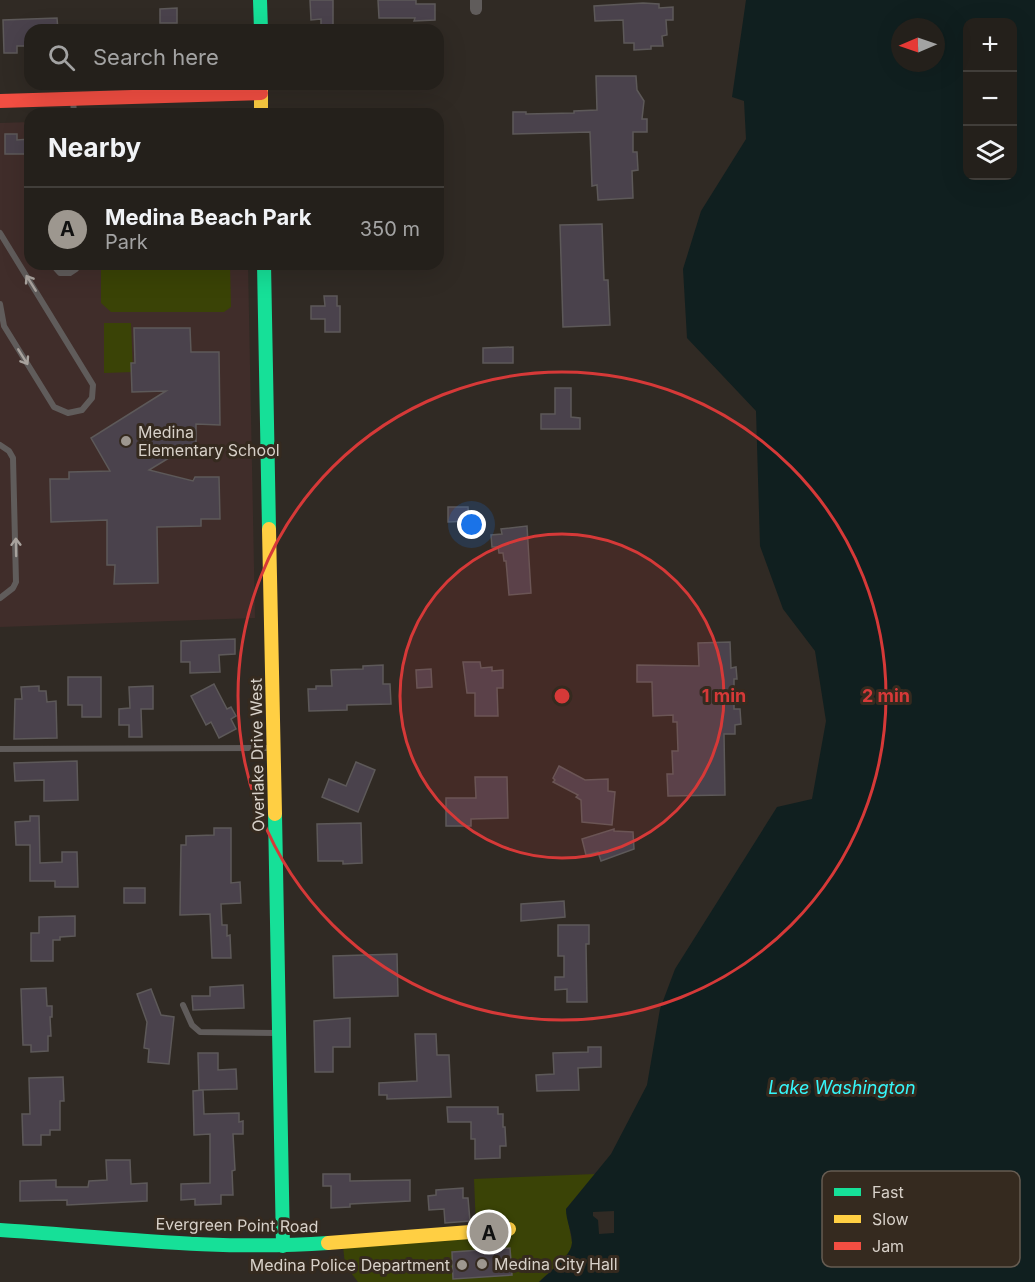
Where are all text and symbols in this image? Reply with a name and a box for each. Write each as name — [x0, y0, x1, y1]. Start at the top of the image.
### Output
north arrow — [891, 18, 945, 72]
map controls — [963, 18, 1017, 180]
button: + — [963, 18, 1017, 72]
search box — [24, 24, 444, 90]
icon: search — [45, 41, 78, 74]
text: Search here — [93, 44, 219, 70]
button: − — [963, 72, 1017, 126]
button: layers — [963, 126, 1017, 180]
text: Nearby — [48, 132, 141, 163]
text: Medina Beach Park — [105, 204, 311, 230]
text: A — [60, 217, 75, 241]
text: 350 m — [360, 217, 420, 241]
text: Park — [105, 230, 148, 254]
one-way arrow — [25, 275, 37, 292]
one-way arrow — [17, 348, 29, 365]
place label: Medina Elementary School — [138, 422, 280, 460]
marker: Medina Elementary School — [119, 434, 133, 448]
your location — [457, 510, 486, 539]
one-way arrow — [10, 537, 21, 557]
street label: Overlake Drive West — [246, 678, 268, 832]
text: 1 min — [702, 685, 746, 706]
text: 2 min — [862, 685, 910, 706]
centre of rings — [552, 686, 572, 706]
water label: Lake Washington — [768, 1077, 916, 1098]
legend — [822, 1171, 1020, 1267]
text: Fast — [872, 1182, 904, 1202]
text: Slow — [872, 1209, 909, 1229]
pin: A — [470, 1210, 508, 1254]
street label: Evergreen Point Road — [155, 1214, 319, 1236]
text: Jam — [872, 1236, 904, 1256]
place label: Medina City Hall — [494, 1254, 618, 1274]
place label: Medina Police Department — [250, 1255, 450, 1275]
marker: Medina City Hall — [475, 1257, 489, 1271]
marker: Medina Police Department — [455, 1258, 469, 1272]

